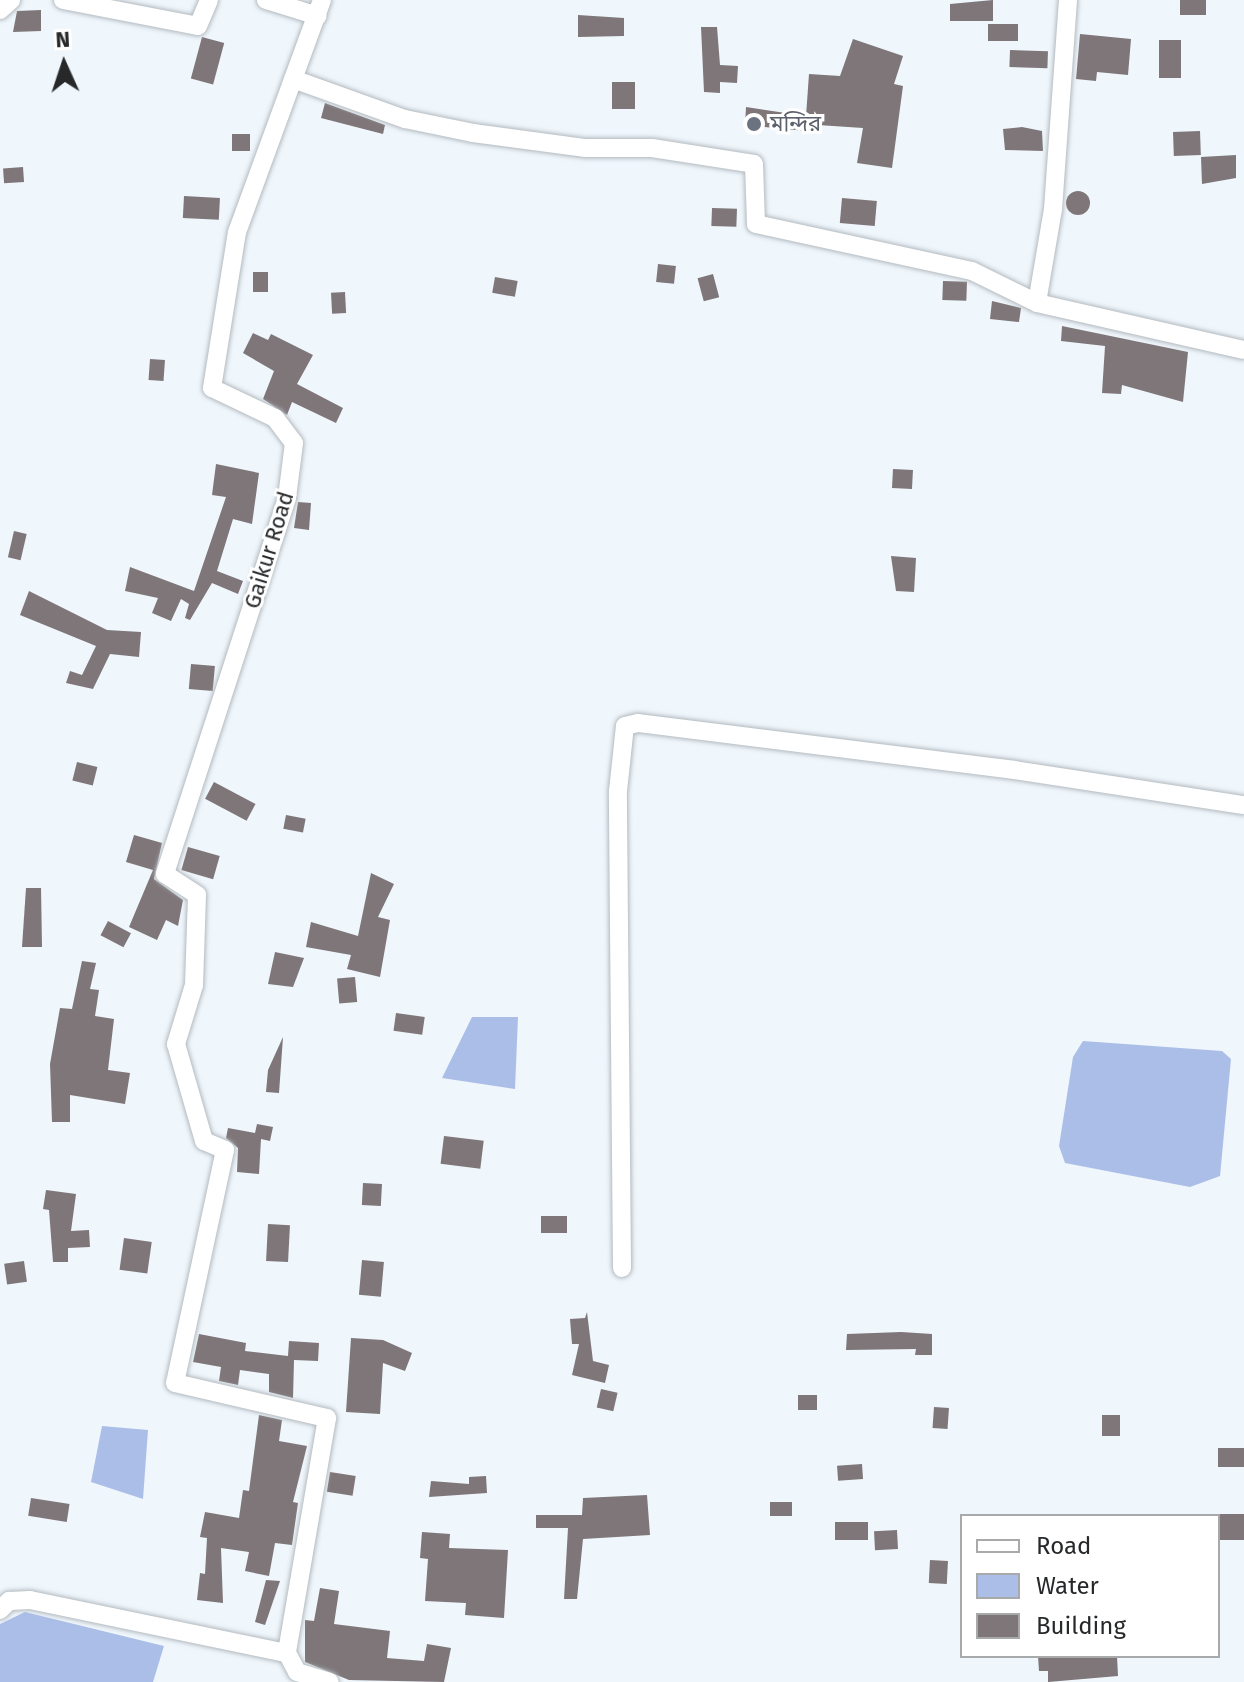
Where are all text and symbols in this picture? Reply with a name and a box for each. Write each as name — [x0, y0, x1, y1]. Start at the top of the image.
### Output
north arrow — [24, 24, 104, 104]
text: N — [55, 26, 71, 53]
place label: মন্দির — [770, 111, 821, 137]
marker: মন্দির — [745, 115, 763, 133]
street label: Gaikur Road — [239, 488, 299, 612]
legend — [960, 1514, 1220, 1658]
text: Road — [1036, 1532, 1091, 1560]
text: Water — [1036, 1572, 1099, 1600]
text: Building — [1036, 1612, 1126, 1640]

